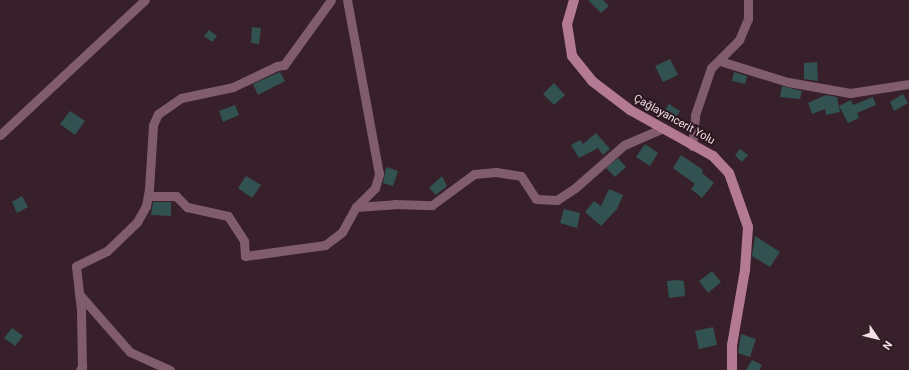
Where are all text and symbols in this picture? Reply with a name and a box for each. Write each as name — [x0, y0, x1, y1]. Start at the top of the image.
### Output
street label: Çağlayancerit Yolu — [631, 92, 717, 148]
north arrow — [857, 318, 897, 358]
text: N — [880, 338, 895, 352]

